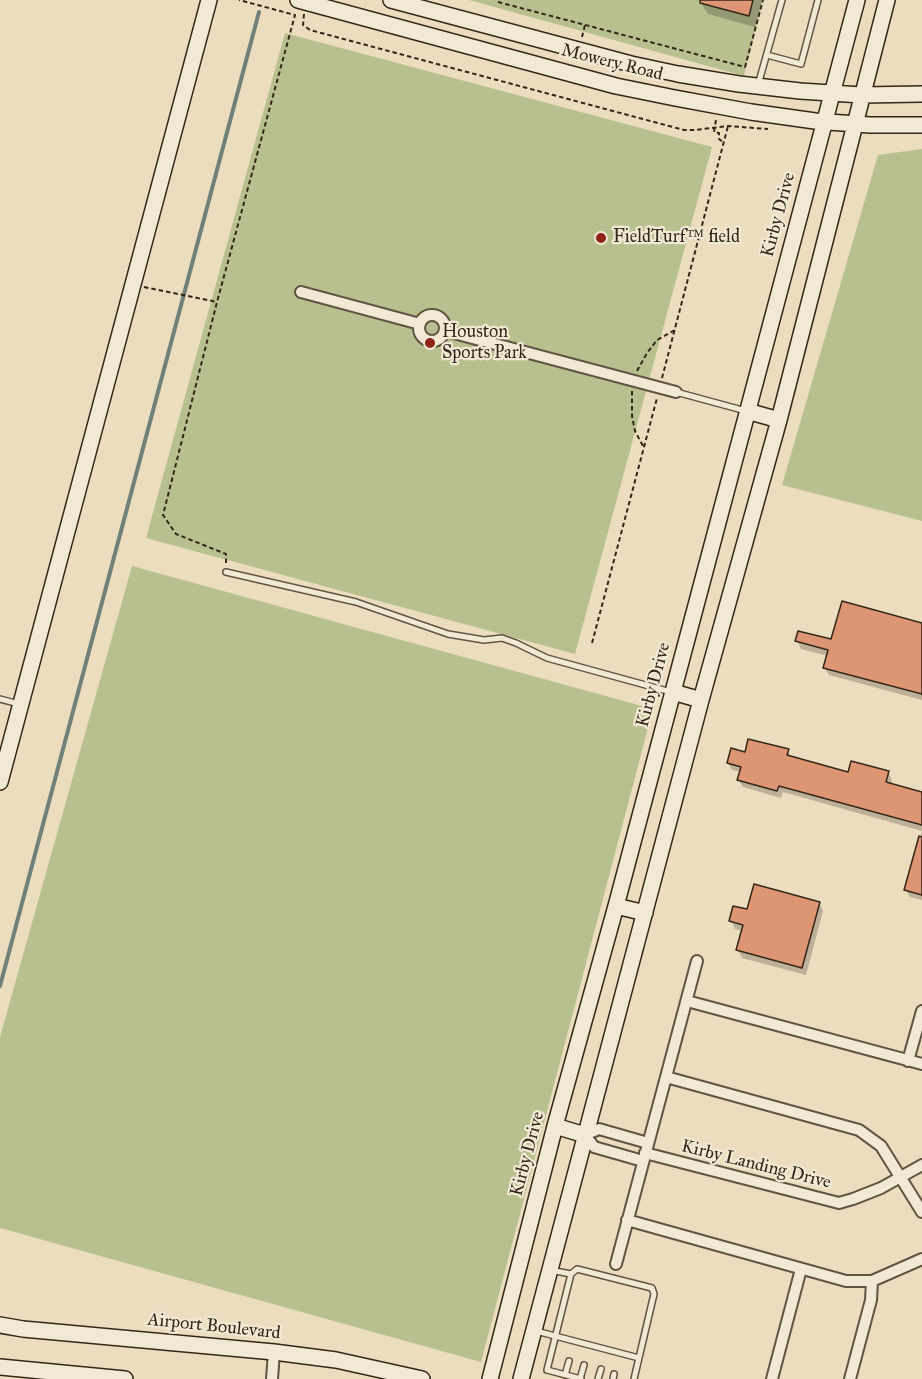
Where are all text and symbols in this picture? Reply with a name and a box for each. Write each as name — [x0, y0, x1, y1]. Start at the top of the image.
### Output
street label: Mowery Road — [559, 40, 665, 86]
street label: Kirby Drive — [757, 170, 801, 260]
place label: FieldTurf™ field — [613, 227, 740, 249]
marker: FieldTurf™ field — [594, 231, 608, 245]
place label: Houston Sports Park — [442, 322, 527, 364]
marker: Houston Sports Park — [423, 336, 437, 350]
street label: Kirby Drive — [632, 640, 676, 730]
street label: Kirby Drive — [506, 1109, 550, 1199]
street label: Kirby Landing Drive — [679, 1136, 833, 1194]
street label: Airport Boulevard — [146, 1309, 282, 1345]

